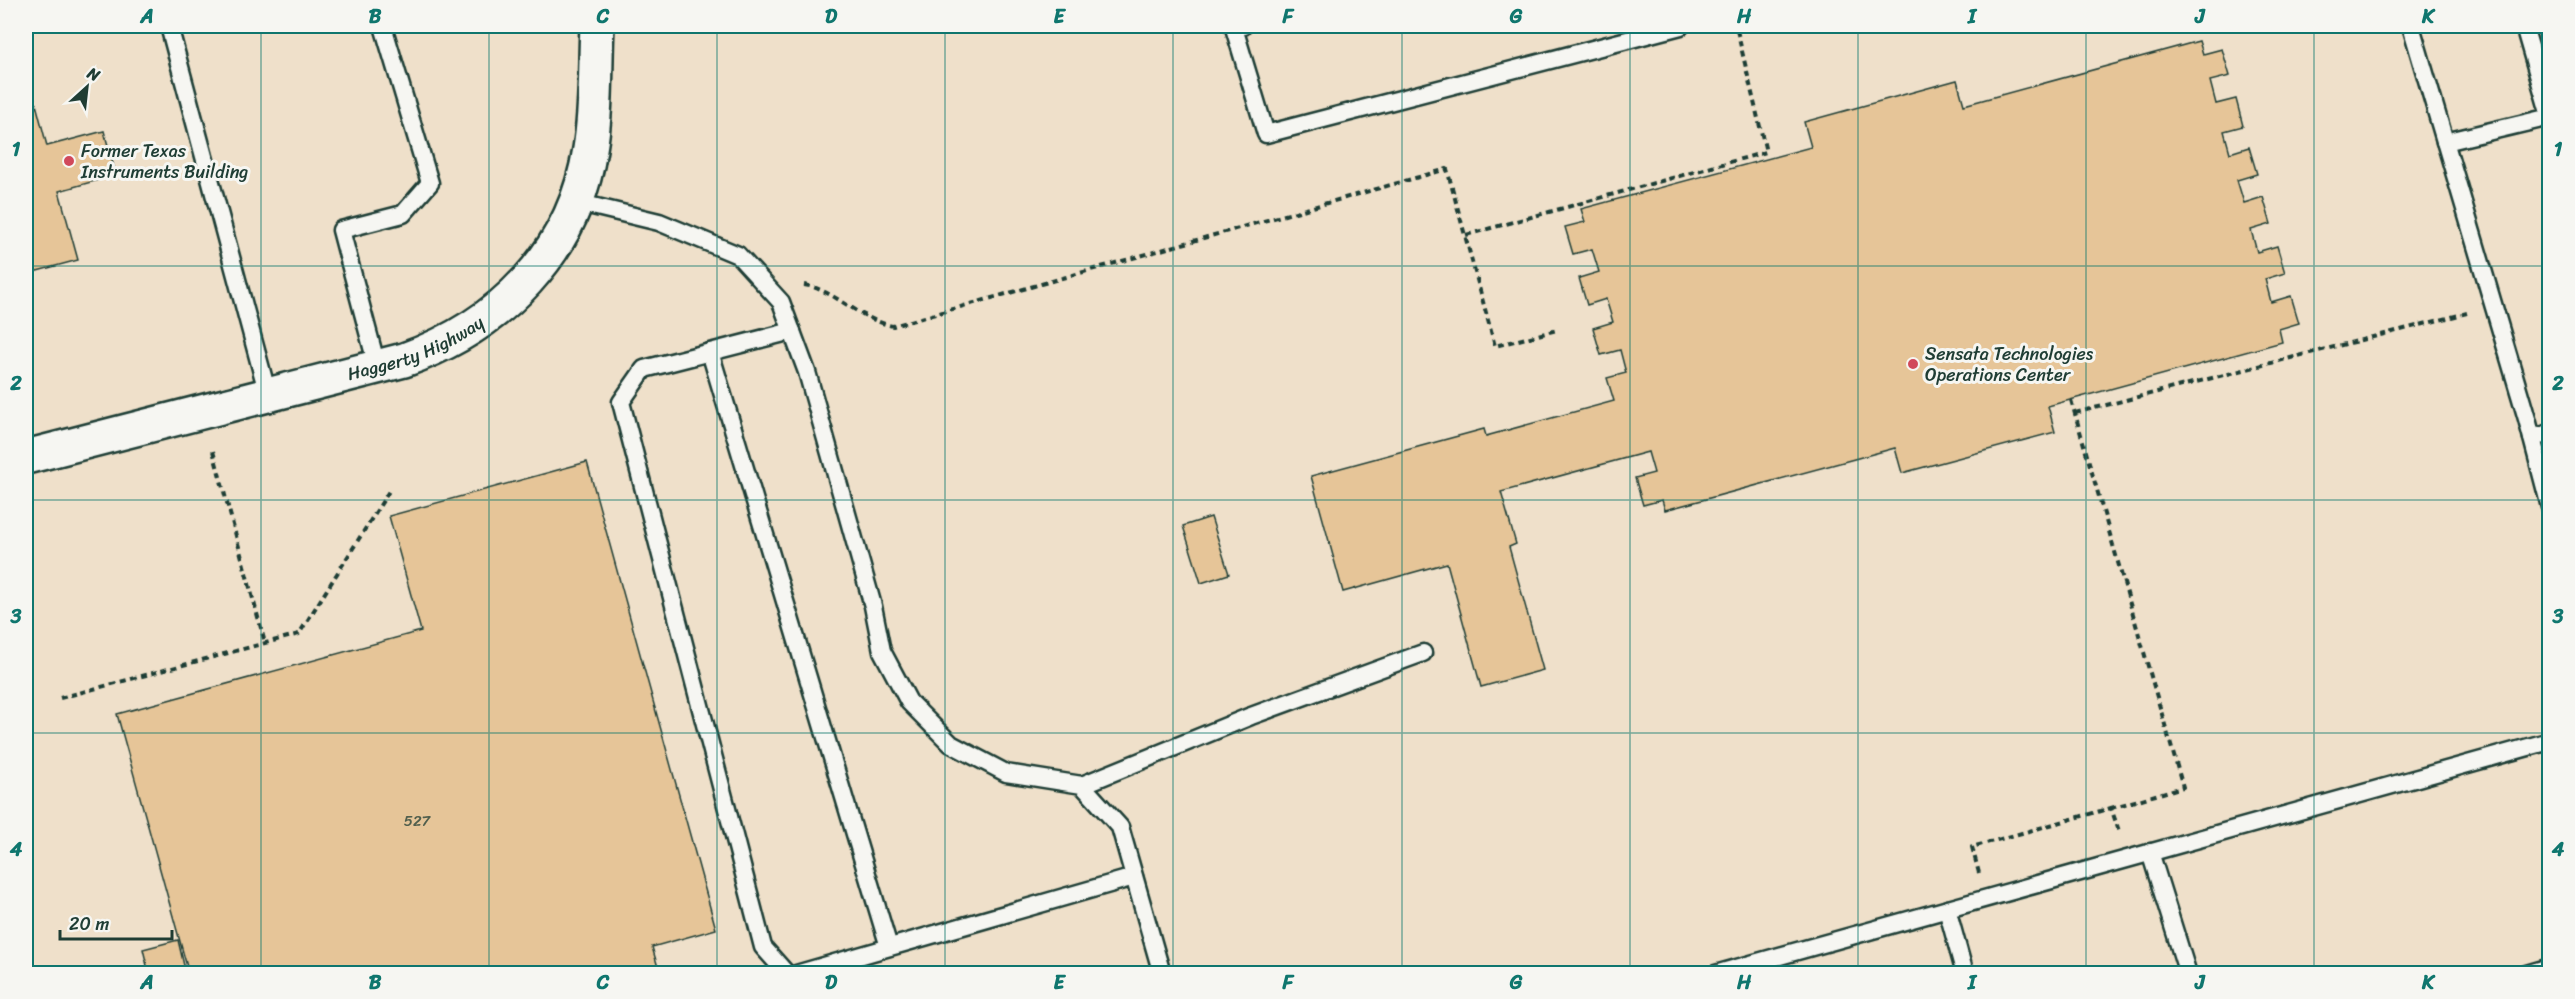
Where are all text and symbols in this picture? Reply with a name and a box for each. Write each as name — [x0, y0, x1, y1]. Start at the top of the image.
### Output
text: A — [139, 0, 154, 34]
text: B — [369, 0, 382, 34]
text: C — [596, 0, 610, 34]
text: D — [825, 0, 838, 34]
text: E — [1053, 0, 1066, 34]
text: F — [1282, 0, 1295, 34]
text: G — [1509, 0, 1523, 34]
text: H — [1736, 0, 1752, 34]
text: I — [1967, 0, 1978, 34]
text: J — [2194, 0, 2206, 34]
text: K — [2421, 0, 2436, 34]
north arrow — [57, 57, 117, 117]
text: N — [81, 58, 106, 90]
text: 1 — [12, 132, 21, 167]
text: 1 — [2554, 132, 2563, 167]
place label: Former Texas Instruments Building — [80, 135, 248, 188]
marker: Former Texas Instruments Building — [62, 154, 76, 168]
street label: Haggerty Highway — [344, 307, 491, 390]
place label: Sensata Technologies Operations Center — [1925, 338, 2094, 391]
marker: Sensata Technologies Operations Center — [1906, 357, 1920, 371]
text: 2 — [9, 366, 22, 401]
text: 2 — [2551, 366, 2564, 401]
text: 3 — [10, 599, 22, 634]
text: 3 — [2552, 599, 2564, 634]
house number: 527 — [404, 808, 432, 834]
text: 4 — [9, 832, 23, 867]
text: 4 — [2551, 832, 2565, 867]
scale bar — [60, 903, 172, 941]
text: 20 m — [69, 908, 109, 940]
text: A — [139, 965, 154, 999]
text: B — [369, 965, 382, 999]
text: C — [596, 965, 610, 999]
text: D — [825, 965, 838, 999]
text: E — [1053, 965, 1066, 999]
text: F — [1282, 965, 1295, 999]
text: G — [1509, 965, 1523, 999]
text: H — [1736, 965, 1752, 999]
text: I — [1967, 965, 1978, 999]
text: J — [2194, 965, 2206, 999]
text: K — [2421, 965, 2436, 999]

